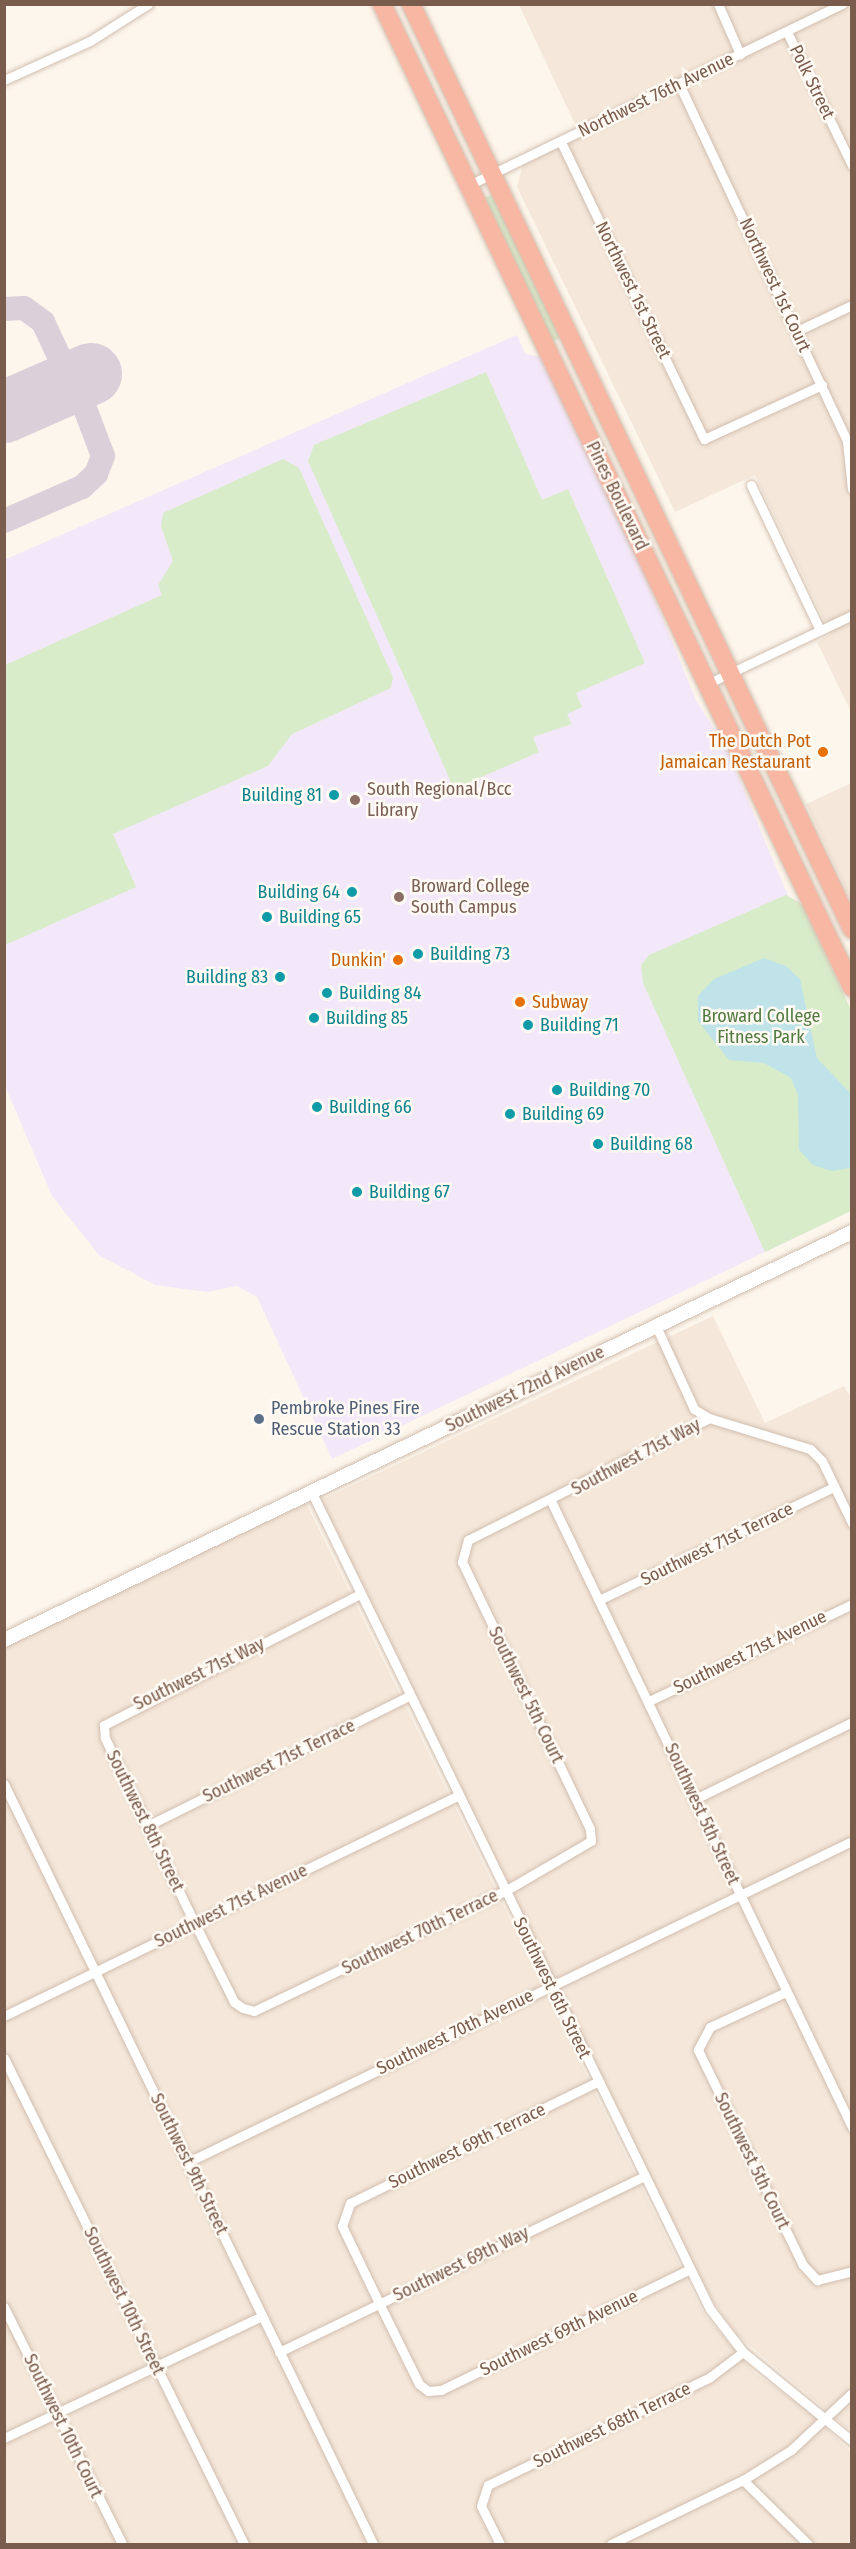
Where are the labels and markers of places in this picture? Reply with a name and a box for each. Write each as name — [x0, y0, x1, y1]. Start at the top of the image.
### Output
place label: The Dutch Pot Jamaican Restaurant — [660, 731, 811, 774]
marker: The Dutch Pot Jamaican Restaurant — [816, 745, 830, 759]
place label: South Regional/Bcc Library — [367, 779, 512, 822]
place label: Building 81 — [242, 784, 322, 806]
marker: Building 81 — [327, 788, 341, 802]
marker: South Regional/Bcc Library — [348, 793, 362, 807]
place label: Broward College South Campus — [411, 876, 530, 918]
place label: Building 64 — [258, 881, 340, 903]
marker: Building 64 — [345, 885, 359, 899]
marker: Broward College South Campus — [392, 890, 406, 904]
place label: Building 65 — [279, 906, 361, 928]
marker: Building 65 — [260, 910, 274, 924]
place label: Building 73 — [430, 943, 510, 965]
marker: Building 73 — [411, 947, 425, 961]
place label: Dunkin' — [331, 949, 386, 971]
marker: Dunkin' — [391, 953, 405, 967]
place label: Building 83 — [186, 966, 268, 988]
marker: Building 83 — [273, 970, 287, 984]
place label: Building 84 — [339, 982, 422, 1004]
marker: Building 84 — [320, 986, 334, 1000]
place label: Subway — [532, 991, 588, 1013]
marker: Subway — [513, 995, 527, 1009]
place label: Building 85 — [326, 1007, 408, 1029]
marker: Building 85 — [307, 1011, 321, 1025]
place label: Building 71 — [540, 1014, 619, 1036]
marker: Building 71 — [521, 1018, 535, 1032]
place label: Building 70 — [569, 1079, 650, 1101]
marker: Building 70 — [550, 1083, 564, 1097]
place label: Building 66 — [329, 1096, 412, 1118]
marker: Building 66 — [310, 1100, 324, 1114]
place label: Building 69 — [522, 1103, 604, 1125]
marker: Building 69 — [503, 1107, 517, 1121]
place label: Building 68 — [610, 1133, 693, 1155]
marker: Building 68 — [591, 1137, 605, 1151]
place label: Building 67 — [369, 1181, 450, 1203]
marker: Building 67 — [350, 1185, 364, 1199]
place label: Pembroke Pines Fire Rescue Station 33 — [271, 1398, 420, 1440]
marker: Pembroke Pines Fire Rescue Station 33 — [252, 1412, 266, 1426]

